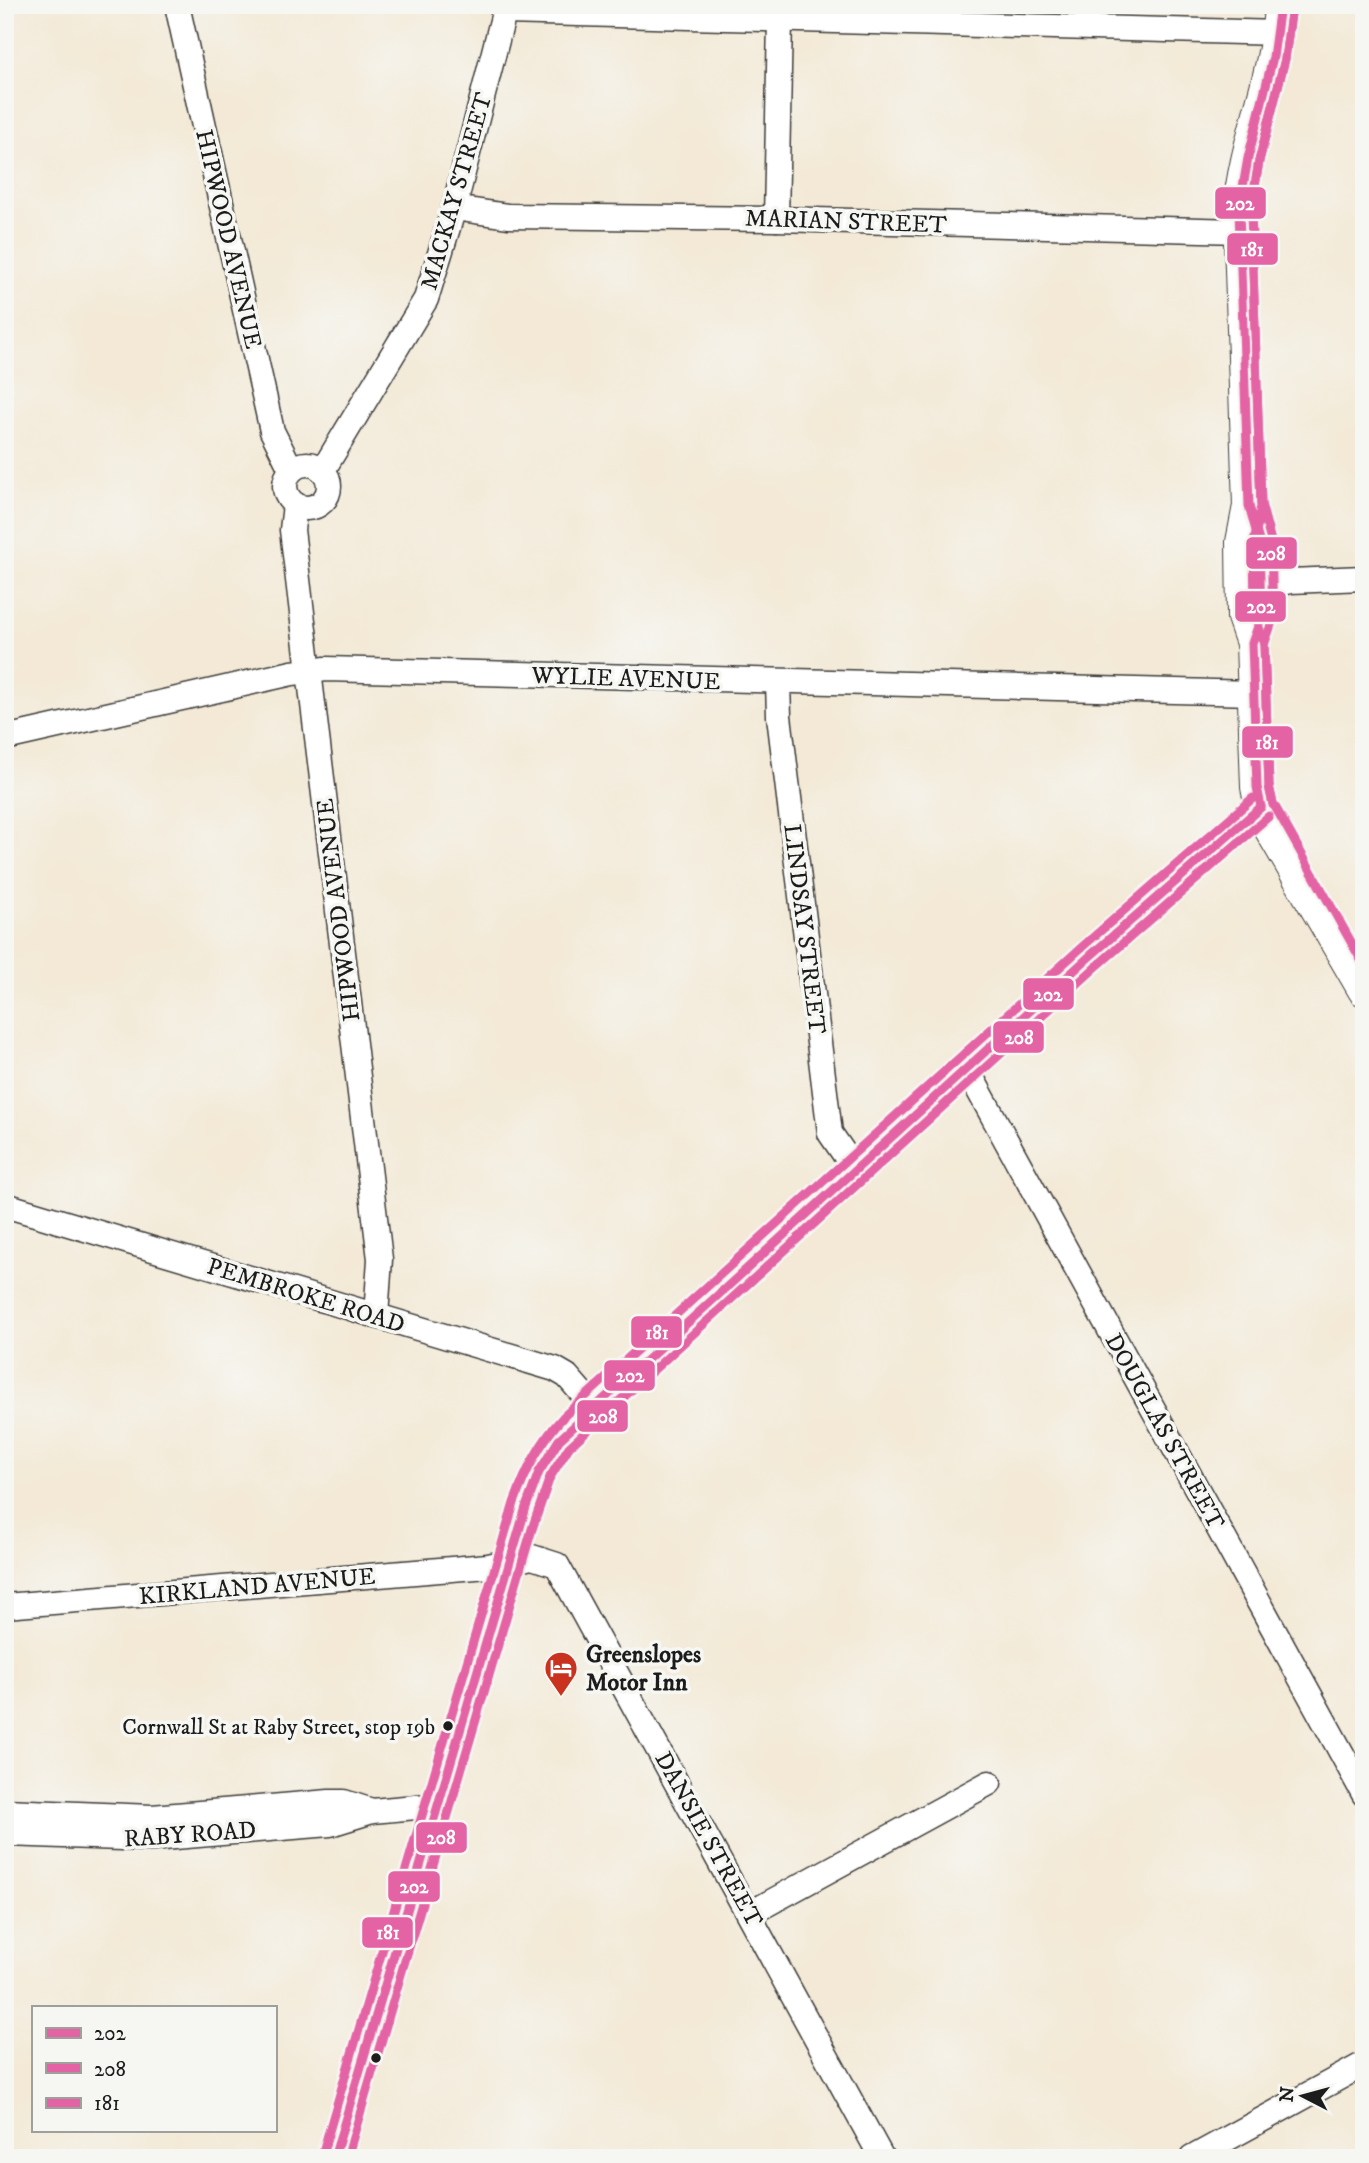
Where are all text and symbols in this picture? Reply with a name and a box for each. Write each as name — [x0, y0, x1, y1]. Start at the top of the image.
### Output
street label: MACKAY STREET — [414, 89, 499, 293]
street label: HIPWOOD AVENUE — [188, 126, 268, 352]
line badge: 202 — [1214, 186, 1267, 220]
text: 202 — [1226, 193, 1255, 216]
street label: MARIAN STREET — [744, 203, 947, 241]
line badge: 181 — [1226, 232, 1279, 266]
text: 181 — [1240, 239, 1264, 262]
line badge: 208 — [1245, 536, 1298, 570]
text: 208 — [1256, 543, 1286, 566]
line badge: 202 — [1234, 590, 1287, 623]
text: 202 — [1247, 596, 1276, 619]
street label: WYLIE AVENUE — [530, 661, 721, 697]
line badge: 181 — [1241, 725, 1294, 759]
text: 181 — [1255, 732, 1279, 755]
street label: HIPWOOD AVENUE — [310, 797, 368, 1023]
street label: LINDSAY STREET — [776, 822, 832, 1036]
line badge: 202 — [1022, 977, 1075, 1011]
text: 202 — [1034, 984, 1063, 1007]
line badge: 208 — [992, 1020, 1045, 1054]
text: 208 — [1004, 1027, 1034, 1050]
street label: PEMBROKE ROAD — [203, 1252, 408, 1340]
line badge: 181 — [630, 1315, 683, 1349]
text: 181 — [645, 1322, 669, 1345]
street label: DOUGLAS STREET — [1098, 1328, 1230, 1535]
line badge: 202 — [603, 1359, 656, 1392]
text: 202 — [616, 1365, 645, 1388]
line badge: 208 — [576, 1399, 629, 1433]
text: 208 — [588, 1406, 618, 1429]
street label: KIRKLAND AVENUE — [138, 1562, 377, 1612]
place label: Greenslopes Motor Inn — [586, 1640, 701, 1698]
hotel icon: Greenslopes Motor Inn — [542, 1649, 580, 1698]
place label: Cornwall St at Raby Street, stop 19b — [122, 1714, 435, 1741]
marker: Cornwall St at Raby Street, stop 19b — [441, 1719, 455, 1733]
street label: DANSIE STREET — [648, 1747, 769, 1932]
street label: RABY ROAD — [123, 1815, 257, 1855]
line badge: 208 — [415, 1821, 468, 1854]
text: 208 — [426, 1827, 456, 1850]
line badge: 202 — [387, 1870, 441, 1903]
text: 202 — [400, 1876, 429, 1899]
line badge: 181 — [361, 1916, 414, 1949]
text: 181 — [376, 1922, 400, 1945]
legend — [32, 2006, 276, 2132]
text: 202 — [94, 2021, 127, 2047]
unlabelled marker — [369, 2051, 383, 2065]
text: 208 — [94, 2057, 126, 2083]
north arrow — [1268, 2062, 1338, 2132]
text: N — [1275, 2085, 1300, 2103]
text: 181 — [94, 2091, 120, 2117]

